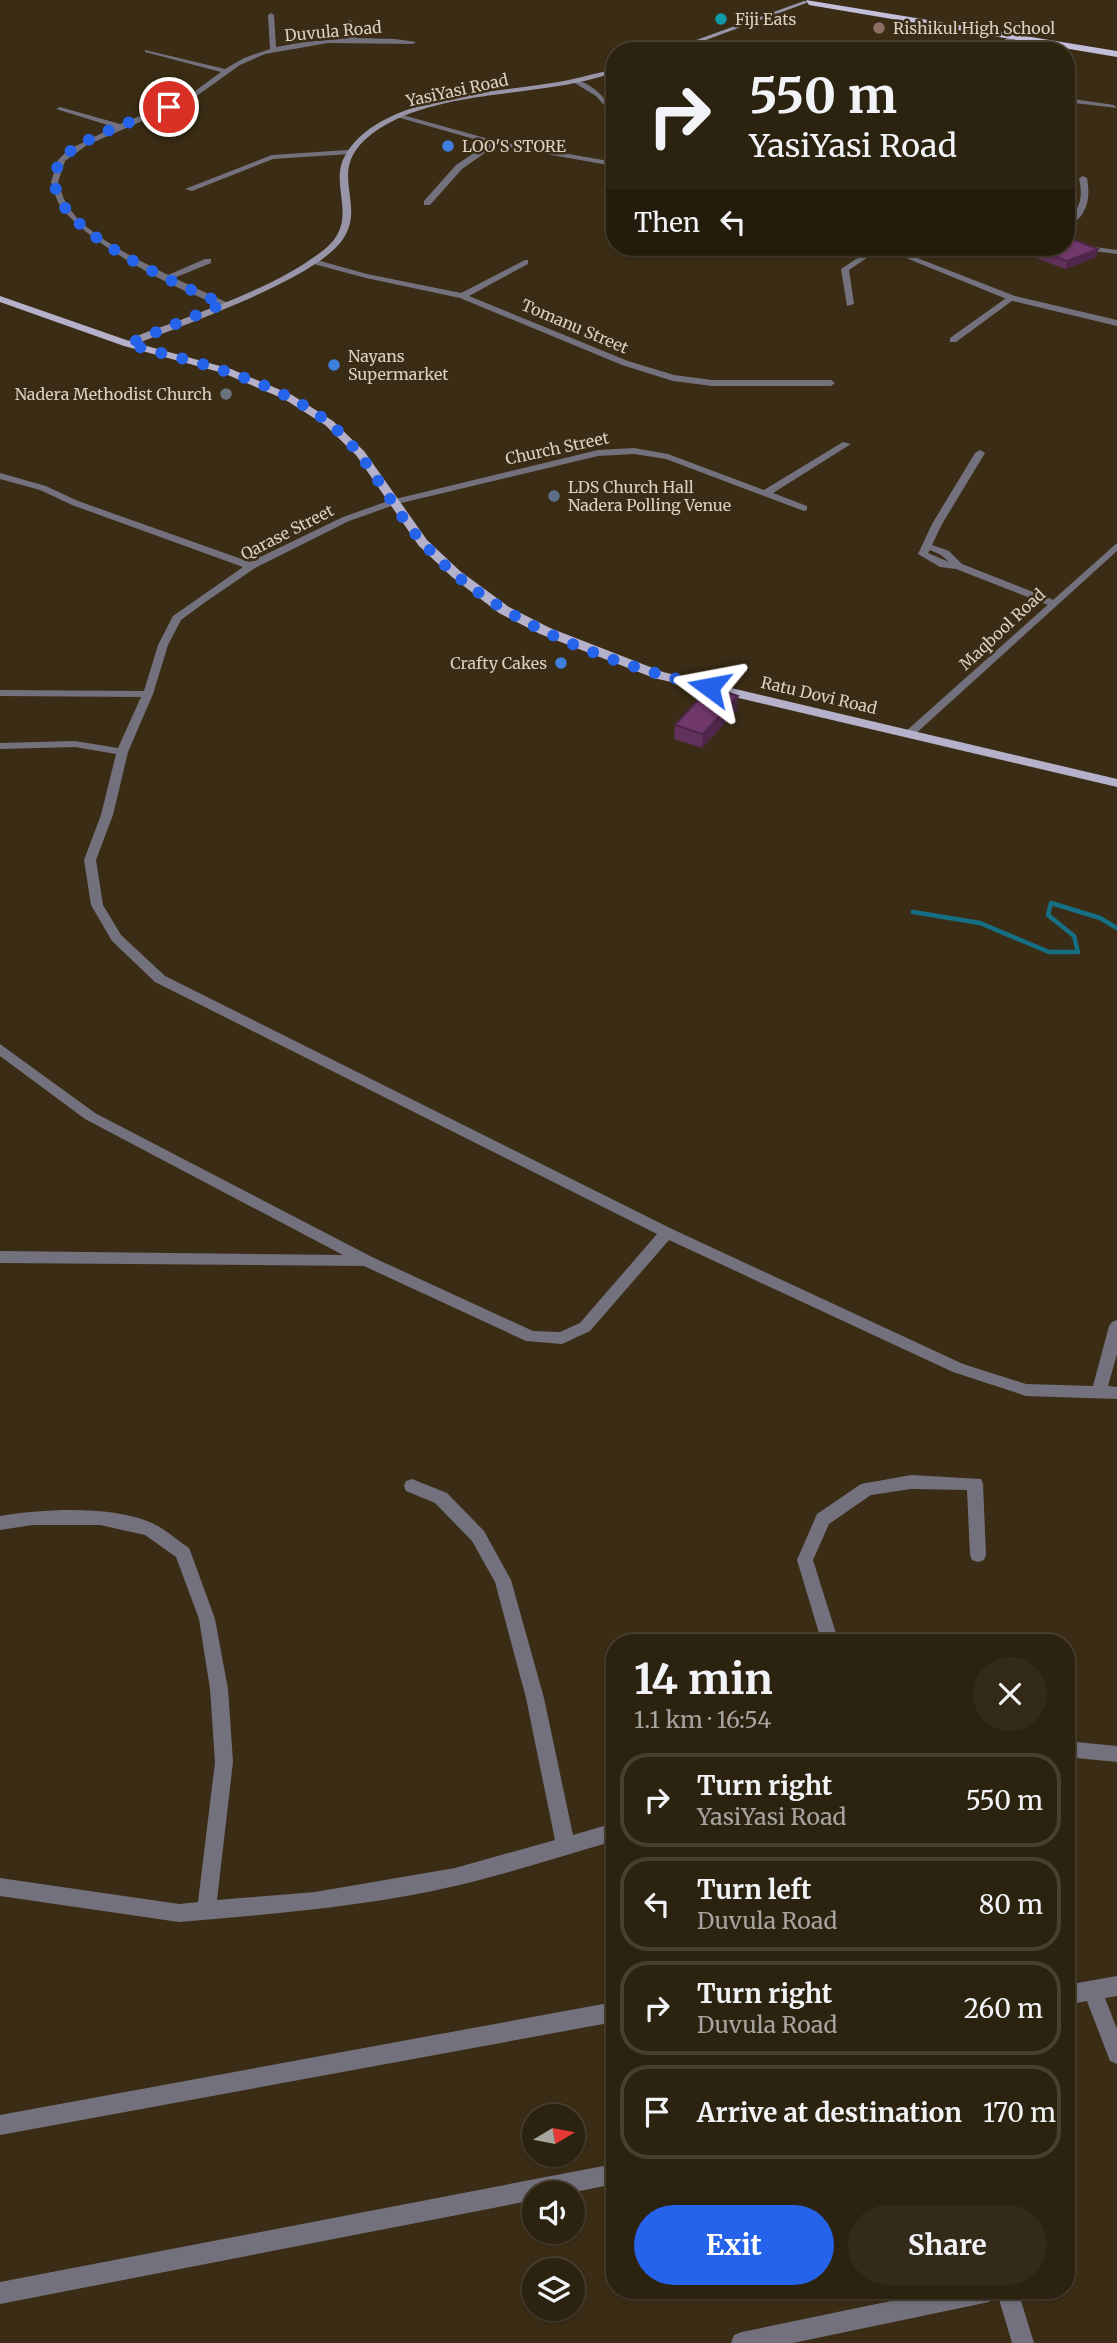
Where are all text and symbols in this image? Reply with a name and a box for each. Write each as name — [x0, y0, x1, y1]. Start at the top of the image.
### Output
place label: Fiji Eats — [735, 9, 797, 29]
marker: Fiji Eats — [713, 11, 729, 27]
street label: Duvula Road — [284, 17, 383, 45]
place label: Rishikul High School — [893, 18, 1055, 38]
marker: Rishikul High School — [871, 20, 887, 36]
text: 550 m — [749, 65, 897, 126]
street label: YasiYasi Road — [403, 69, 510, 111]
icon: right — [634, 70, 725, 161]
pin — [139, 77, 199, 137]
icon: arrive — [150, 88, 188, 126]
text: YasiYasi Road — [749, 126, 957, 166]
place label: LOO'S STORE — [462, 136, 567, 156]
marker: LOO'S STORE — [440, 138, 456, 154]
icon: left — [714, 203, 752, 241]
text: Then — [634, 206, 700, 239]
street label: Tomanu Street — [519, 294, 632, 358]
place label: Nayans Supermarket — [348, 346, 449, 384]
marker: Nayans Supermarket — [326, 357, 342, 373]
place label: Nadera Methodist Church — [15, 384, 212, 404]
marker: Nadera Methodist Church — [218, 386, 234, 402]
street label: Church Street — [503, 427, 611, 469]
place label: LDS Church Hall Nadera Polling Venue — [568, 477, 731, 515]
marker: LDS Church Hall Nadera Polling Venue — [546, 488, 562, 504]
street label: Qarase Street — [237, 500, 338, 564]
street label: Maqbool Road — [955, 584, 1049, 674]
position arrow — [672, 650, 746, 724]
place label: Crafty Cakes — [450, 653, 547, 673]
marker: Crafty Cakes — [553, 655, 569, 671]
street label: Ratu Dovi Road — [759, 672, 879, 718]
text: 14 min — [634, 1653, 773, 1705]
button: close — [973, 1657, 1047, 1731]
text: 1.1 km · 16:54 — [634, 1705, 771, 1734]
text: Turn right — [697, 1769, 832, 1802]
icon: right — [638, 1781, 676, 1819]
text: 550 m — [966, 1784, 1043, 1817]
text: YasiYasi Road — [697, 1802, 846, 1831]
text: Turn left — [697, 1873, 811, 1906]
icon: left — [638, 1885, 676, 1923]
text: 80 m — [979, 1888, 1043, 1921]
text: Duvula Road — [697, 1906, 837, 1935]
text: Turn right — [697, 1977, 832, 2010]
icon: right — [638, 1989, 676, 2027]
text: 260 m — [964, 1992, 1043, 2025]
text: Duvula Road — [697, 2010, 837, 2039]
icon: arrive — [638, 2093, 676, 2131]
text: Arrive at destination — [697, 2096, 962, 2129]
text: 170 m — [983, 2096, 1056, 2129]
north arrow — [522, 2104, 584, 2166]
map controls — [522, 2104, 585, 2321]
button: sound — [522, 2181, 585, 2244]
button: Exit — [634, 2205, 834, 2285]
button: Share — [848, 2205, 1047, 2285]
button: layers — [522, 2258, 585, 2321]

